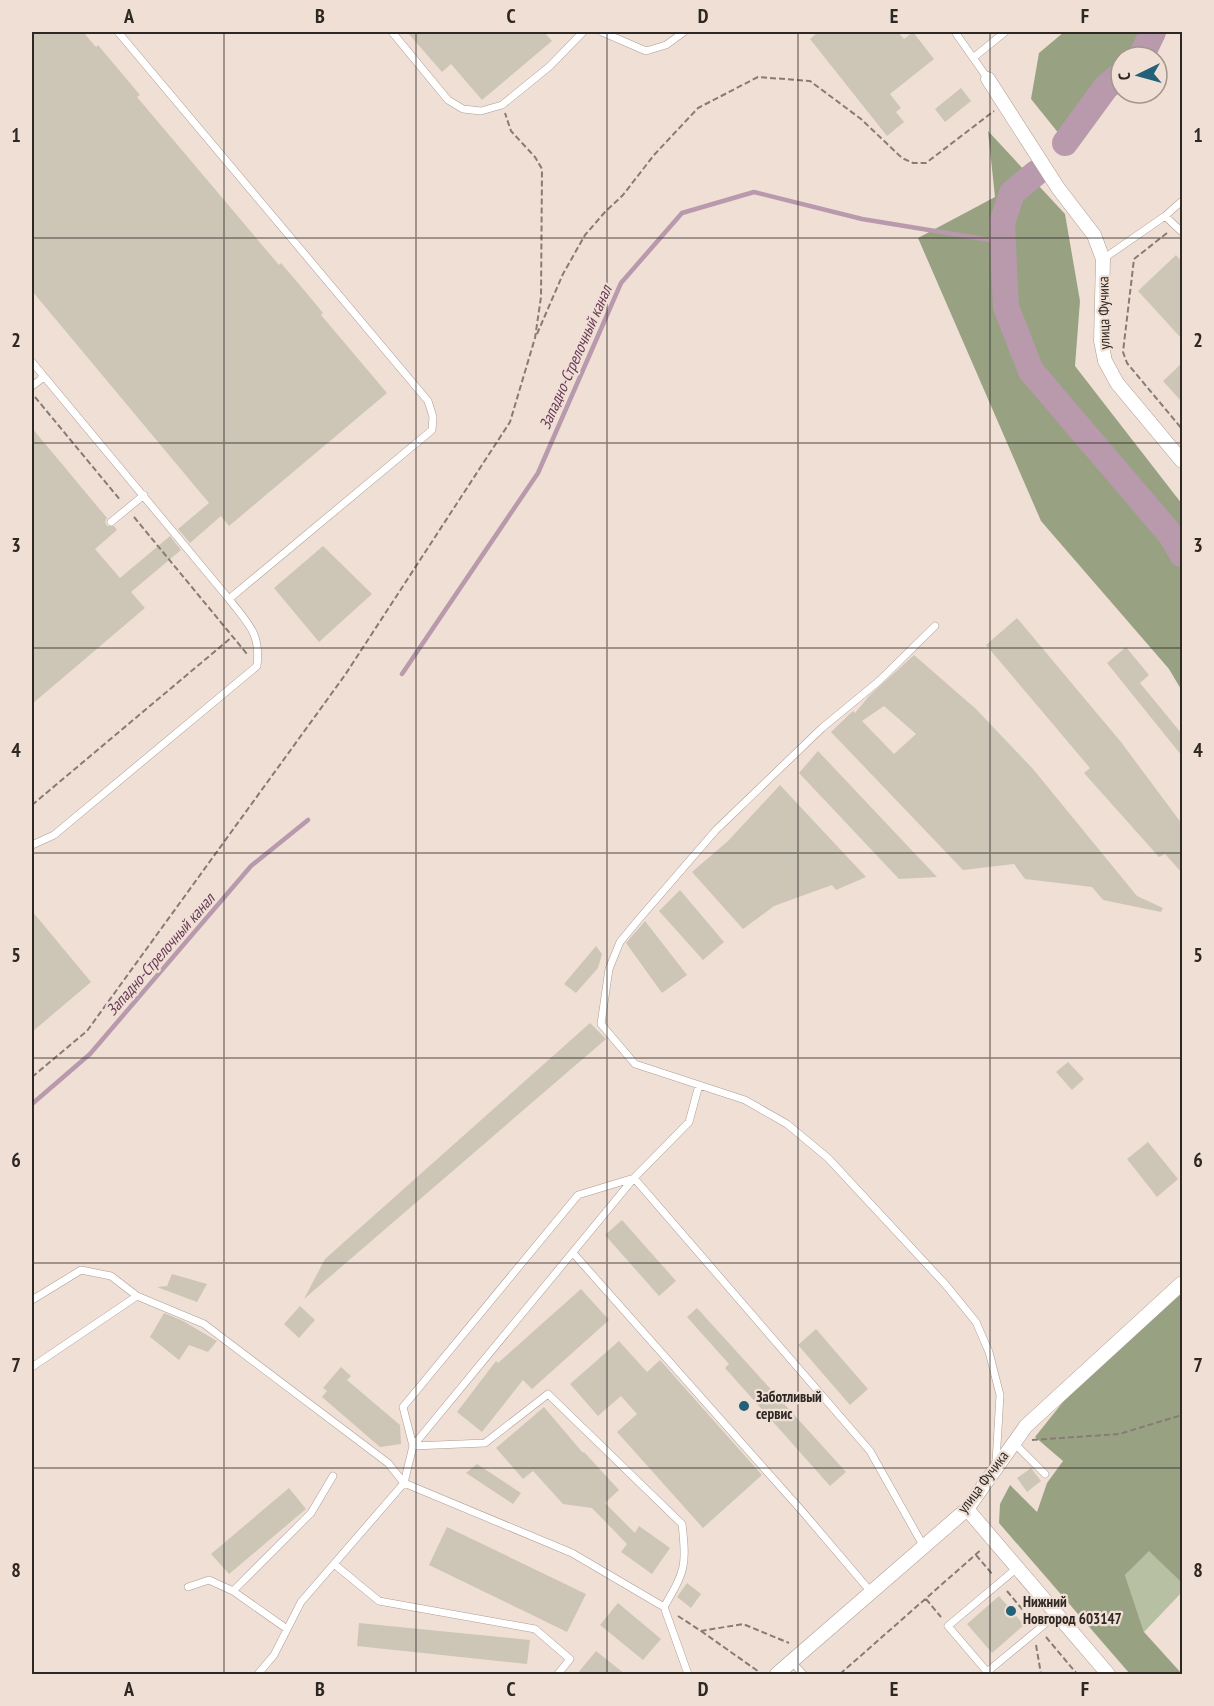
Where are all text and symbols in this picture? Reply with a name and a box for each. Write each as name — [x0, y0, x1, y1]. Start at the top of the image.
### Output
text: A — [123, 3, 135, 29]
text: B — [315, 3, 325, 29]
text: C — [506, 3, 516, 29]
text: D — [698, 3, 709, 29]
text: E — [890, 3, 898, 29]
text: F — [1081, 3, 1089, 29]
north arrow — [1109, 45, 1169, 105]
text: С — [1114, 71, 1134, 81]
text: 1 — [11, 122, 21, 148]
text: 1 — [1193, 122, 1203, 148]
street label: улица Фучика — [1093, 276, 1114, 350]
water label: Западно-Стрелочный канал — [534, 281, 616, 432]
text: 2 — [11, 327, 21, 353]
text: 2 — [1193, 327, 1203, 353]
text: 3 — [11, 532, 21, 558]
text: 3 — [1193, 532, 1203, 558]
text: 4 — [11, 737, 21, 763]
text: 4 — [1193, 737, 1203, 763]
water label: Западно-Стрелочный канал — [102, 888, 219, 1019]
text: 5 — [11, 942, 21, 968]
text: 5 — [1193, 942, 1203, 968]
text: 6 — [11, 1147, 21, 1173]
text: 6 — [1193, 1147, 1203, 1173]
text: 7 — [11, 1352, 21, 1378]
text: 7 — [1193, 1352, 1203, 1378]
place label: Заботливый сервис — [756, 1387, 822, 1423]
marker: Заботливый сервис — [737, 1399, 751, 1413]
street label: улица Фучика — [953, 1447, 1012, 1517]
text: 8 — [11, 1557, 21, 1583]
text: 8 — [1193, 1557, 1203, 1583]
place label: Нижний Новгород 603147 — [1023, 1592, 1122, 1628]
marker: Нижний Новгород 603147 — [1004, 1604, 1018, 1618]
text: A — [123, 1676, 135, 1702]
text: B — [315, 1676, 325, 1702]
text: C — [506, 1676, 516, 1702]
text: D — [698, 1676, 709, 1702]
text: E — [890, 1676, 898, 1702]
text: F — [1081, 1676, 1089, 1702]

